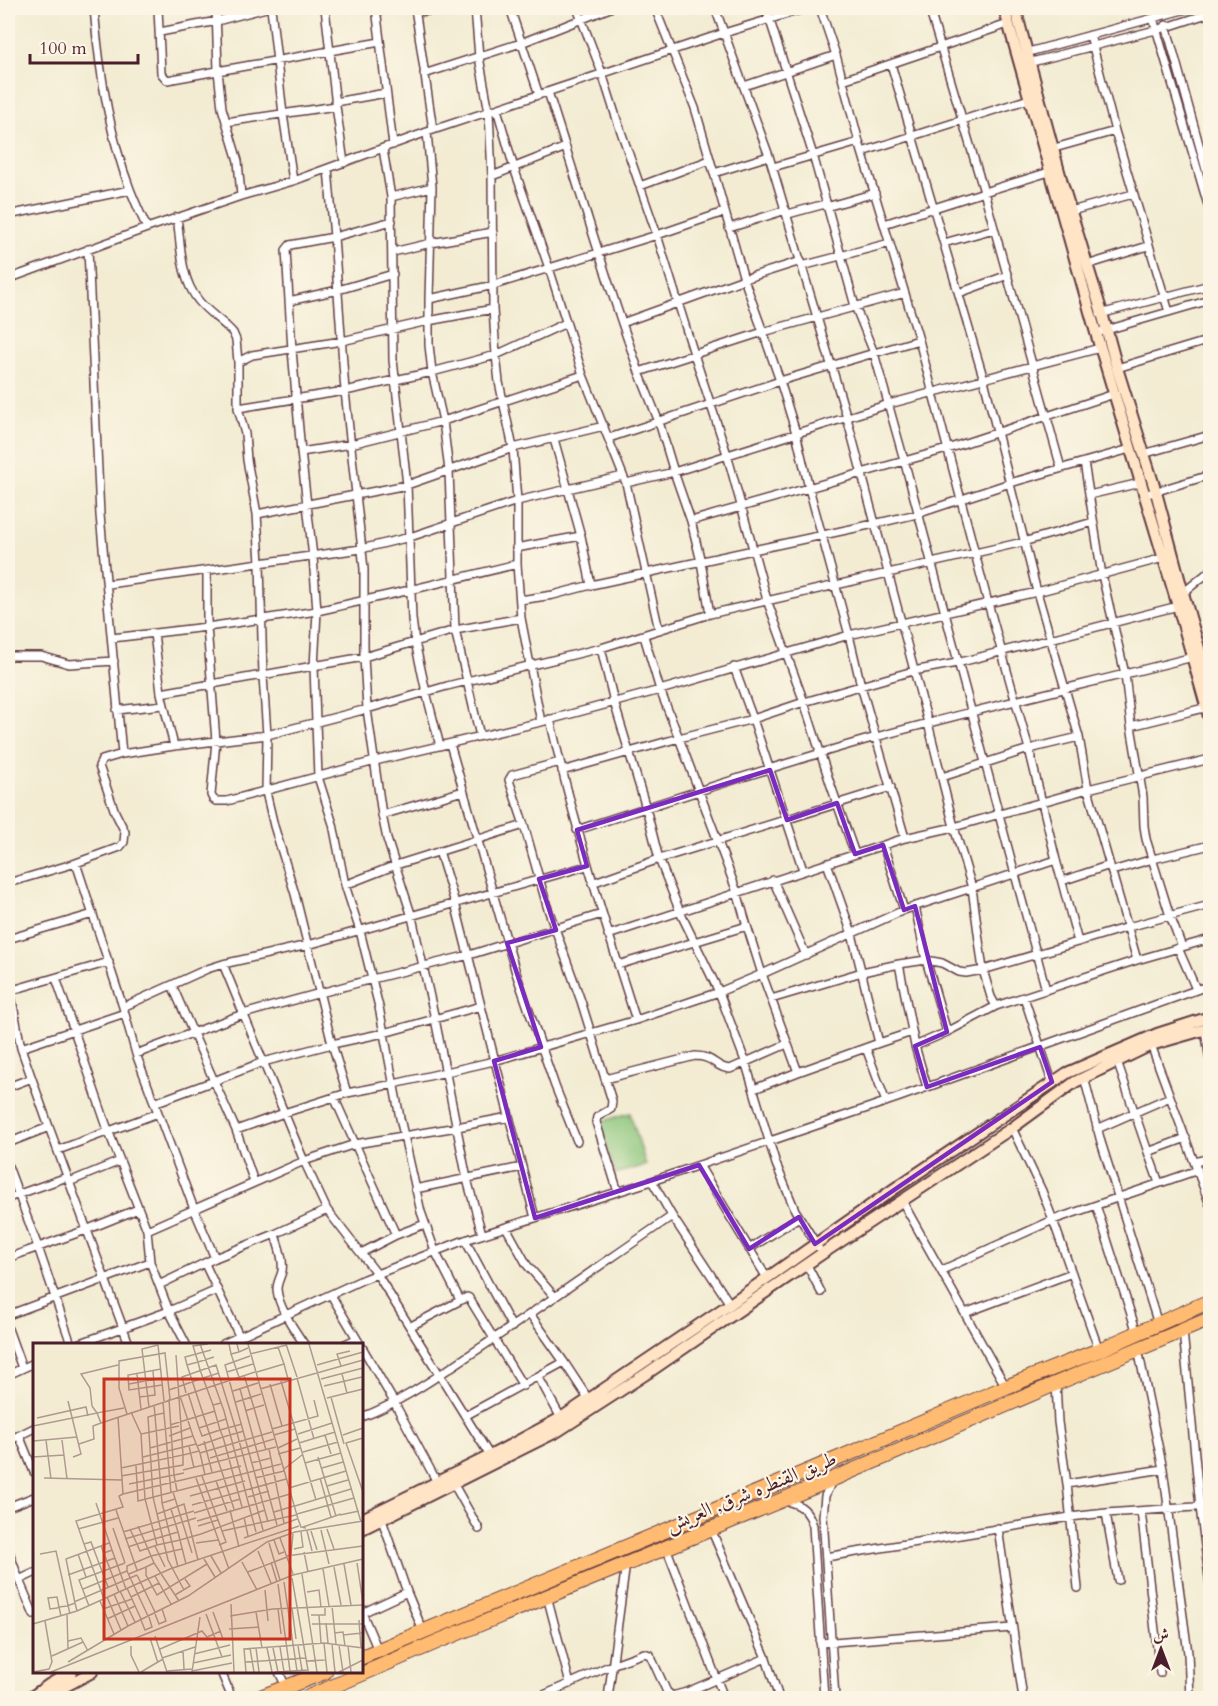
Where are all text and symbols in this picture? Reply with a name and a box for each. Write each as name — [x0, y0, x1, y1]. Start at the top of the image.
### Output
scale bar — [30, 27, 138, 65]
text: 100 m — [39, 36, 87, 61]
inset map — [33, 1343, 363, 1673]
street label: طريق القنطره شرق, العريش — [662, 1445, 841, 1538]
north arrow — [1131, 1619, 1191, 1679]
text: ش — [1153, 1624, 1169, 1646]

